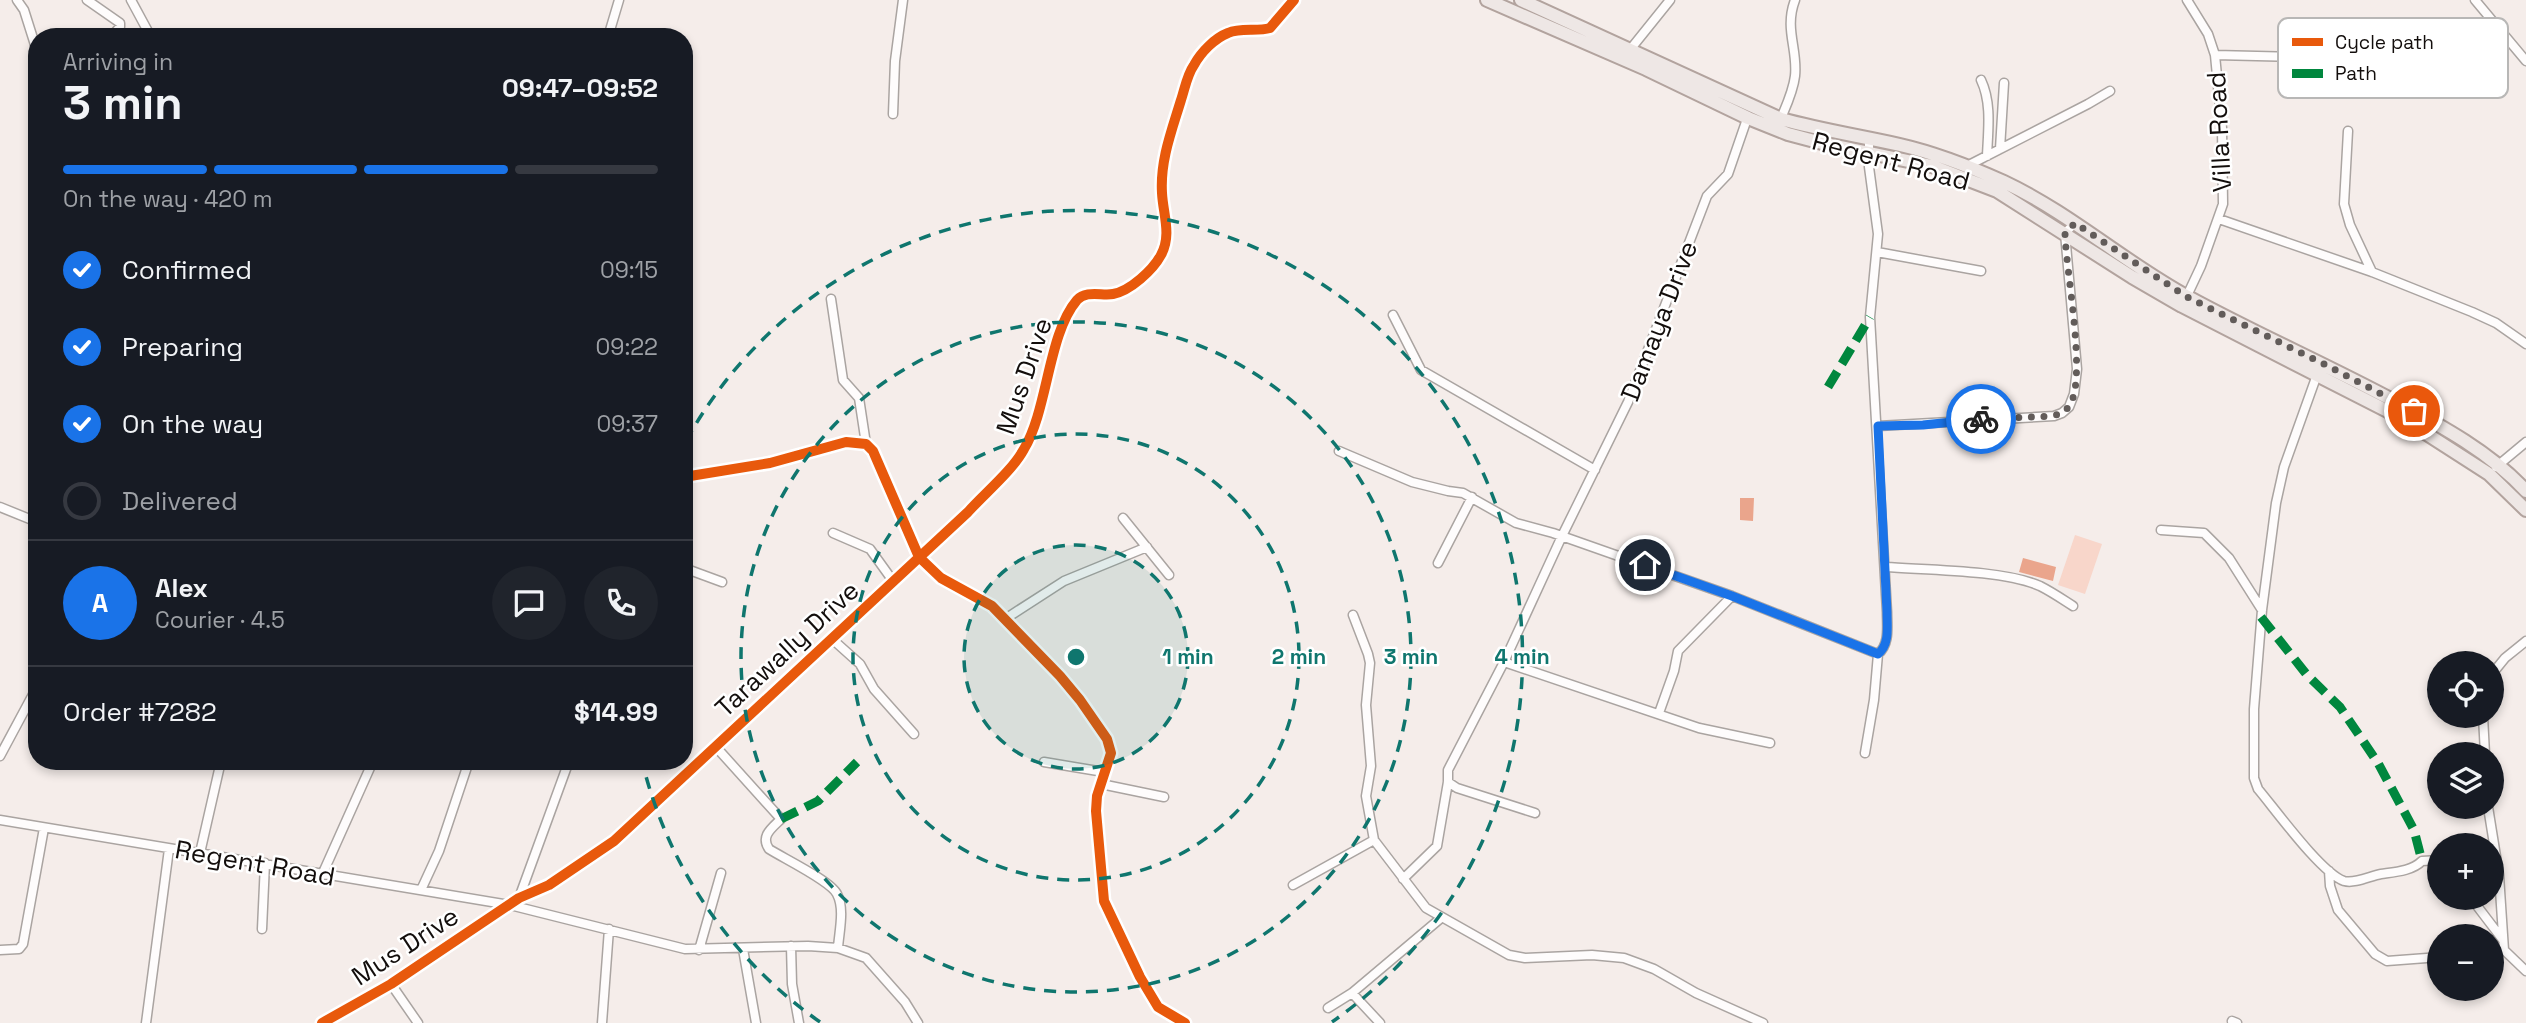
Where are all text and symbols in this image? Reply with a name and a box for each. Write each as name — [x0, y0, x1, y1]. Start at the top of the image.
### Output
legend — [2278, 18, 2508, 98]
text: Cycle path — [2335, 30, 2434, 55]
text: Arriving in — [63, 47, 173, 77]
text: Path — [2335, 61, 2377, 86]
text: 09:47–09:52 — [502, 71, 658, 105]
street label: Villa Road — [2199, 71, 2239, 193]
text: 3 min — [63, 74, 183, 132]
street label: Regent Road — [1808, 124, 1974, 198]
text: On the way · 420 m — [63, 184, 273, 214]
street label: Damaya Drive — [1613, 236, 1705, 406]
icon: check — [63, 251, 101, 289]
text: Confirmed — [122, 253, 252, 287]
text: 09:15 — [600, 255, 658, 285]
street label: Mus Drive — [988, 313, 1060, 439]
icon: check — [63, 328, 101, 366]
text: Preparing — [122, 330, 243, 364]
text: 09:22 — [596, 332, 658, 362]
pin — [2384, 381, 2444, 441]
courier — [1946, 384, 2016, 454]
icon: bag — [2395, 392, 2433, 430]
icon: bike — [1962, 400, 2000, 438]
icon: check — [63, 405, 101, 443]
text: On the way — [122, 407, 263, 441]
text: 09:37 — [596, 409, 658, 439]
text: Delivered — [122, 484, 238, 518]
pin — [1615, 535, 1675, 595]
icon: home — [1626, 546, 1664, 584]
button: chat — [492, 566, 566, 640]
button: phone — [584, 566, 658, 640]
text: Alex — [155, 571, 208, 605]
street label: Tarawally Drive — [708, 573, 866, 725]
text: A — [92, 586, 108, 620]
text: Courier · 4.5 — [155, 605, 285, 635]
text: 1 min — [1162, 643, 1214, 670]
text: 2 min — [1272, 643, 1326, 670]
text: 3 min — [1384, 643, 1438, 670]
text: 4 min — [1494, 643, 1550, 670]
centre of rings — [1064, 645, 1088, 669]
map controls — [2427, 651, 2504, 1001]
button: locate — [2427, 651, 2504, 728]
text: Order #7282 — [63, 695, 217, 729]
text: $14.99 — [574, 695, 658, 729]
button: layers — [2427, 742, 2504, 819]
street label: Regent Road — [172, 832, 338, 894]
button: + — [2427, 833, 2504, 910]
street label: Mus Drive — [345, 899, 465, 993]
button: − — [2427, 924, 2504, 1001]

